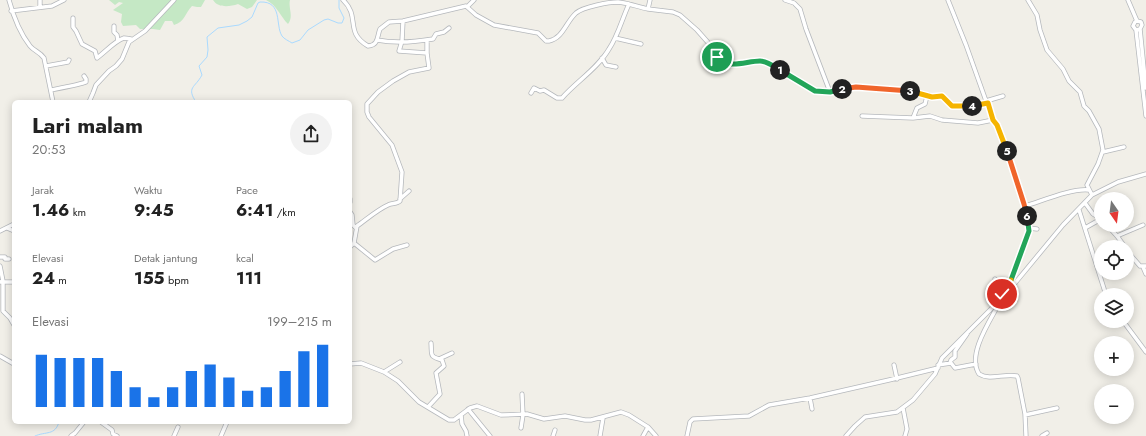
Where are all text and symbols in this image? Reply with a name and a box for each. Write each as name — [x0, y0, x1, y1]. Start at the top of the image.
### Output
pin — [700, 40, 734, 74]
icon: arrive — [706, 46, 728, 68]
pin: 1 — [770, 60, 790, 80]
text: 1 — [777, 62, 783, 78]
pin: 2 — [832, 79, 852, 99]
text: 2 — [838, 81, 846, 97]
pin: 3 — [900, 81, 920, 101]
text: 3 — [907, 83, 913, 99]
pin: 4 — [962, 96, 982, 116]
text: 4 — [968, 98, 976, 114]
text: Lari malam — [32, 109, 143, 141]
button: share — [290, 113, 332, 155]
text: 20:53 — [32, 140, 66, 159]
pin: 5 — [997, 141, 1017, 161]
text: 5 — [1003, 143, 1011, 159]
text: Jarak — [32, 182, 54, 198]
text: Waktu — [134, 182, 162, 198]
text: Pace — [236, 182, 258, 198]
north arrow — [1094, 192, 1134, 232]
map controls — [1094, 192, 1134, 424]
text: 1.46 — [32, 198, 69, 222]
text: 9:45 — [134, 198, 174, 222]
text: 6:41 — [236, 198, 273, 222]
text: km — [69, 204, 86, 220]
text: /km — [273, 204, 296, 220]
pin: 6 — [1017, 206, 1037, 226]
text: 6 — [1023, 208, 1031, 224]
button: locate — [1094, 240, 1134, 280]
text: Elevasi — [32, 250, 64, 266]
text: Detak jantung — [134, 250, 198, 266]
text: kcal — [236, 250, 254, 266]
text: 24 — [32, 266, 55, 290]
text: 155 — [134, 266, 165, 290]
text: 111 — [236, 266, 262, 290]
text: m — [55, 272, 67, 288]
text: bpm — [165, 272, 189, 288]
pin — [985, 277, 1019, 311]
icon: check — [991, 283, 1013, 305]
button: layers — [1094, 288, 1134, 328]
text: Elevasi — [32, 312, 69, 331]
text: 199–215 m — [267, 312, 332, 331]
button: + — [1094, 336, 1134, 376]
button: − — [1094, 384, 1134, 424]

